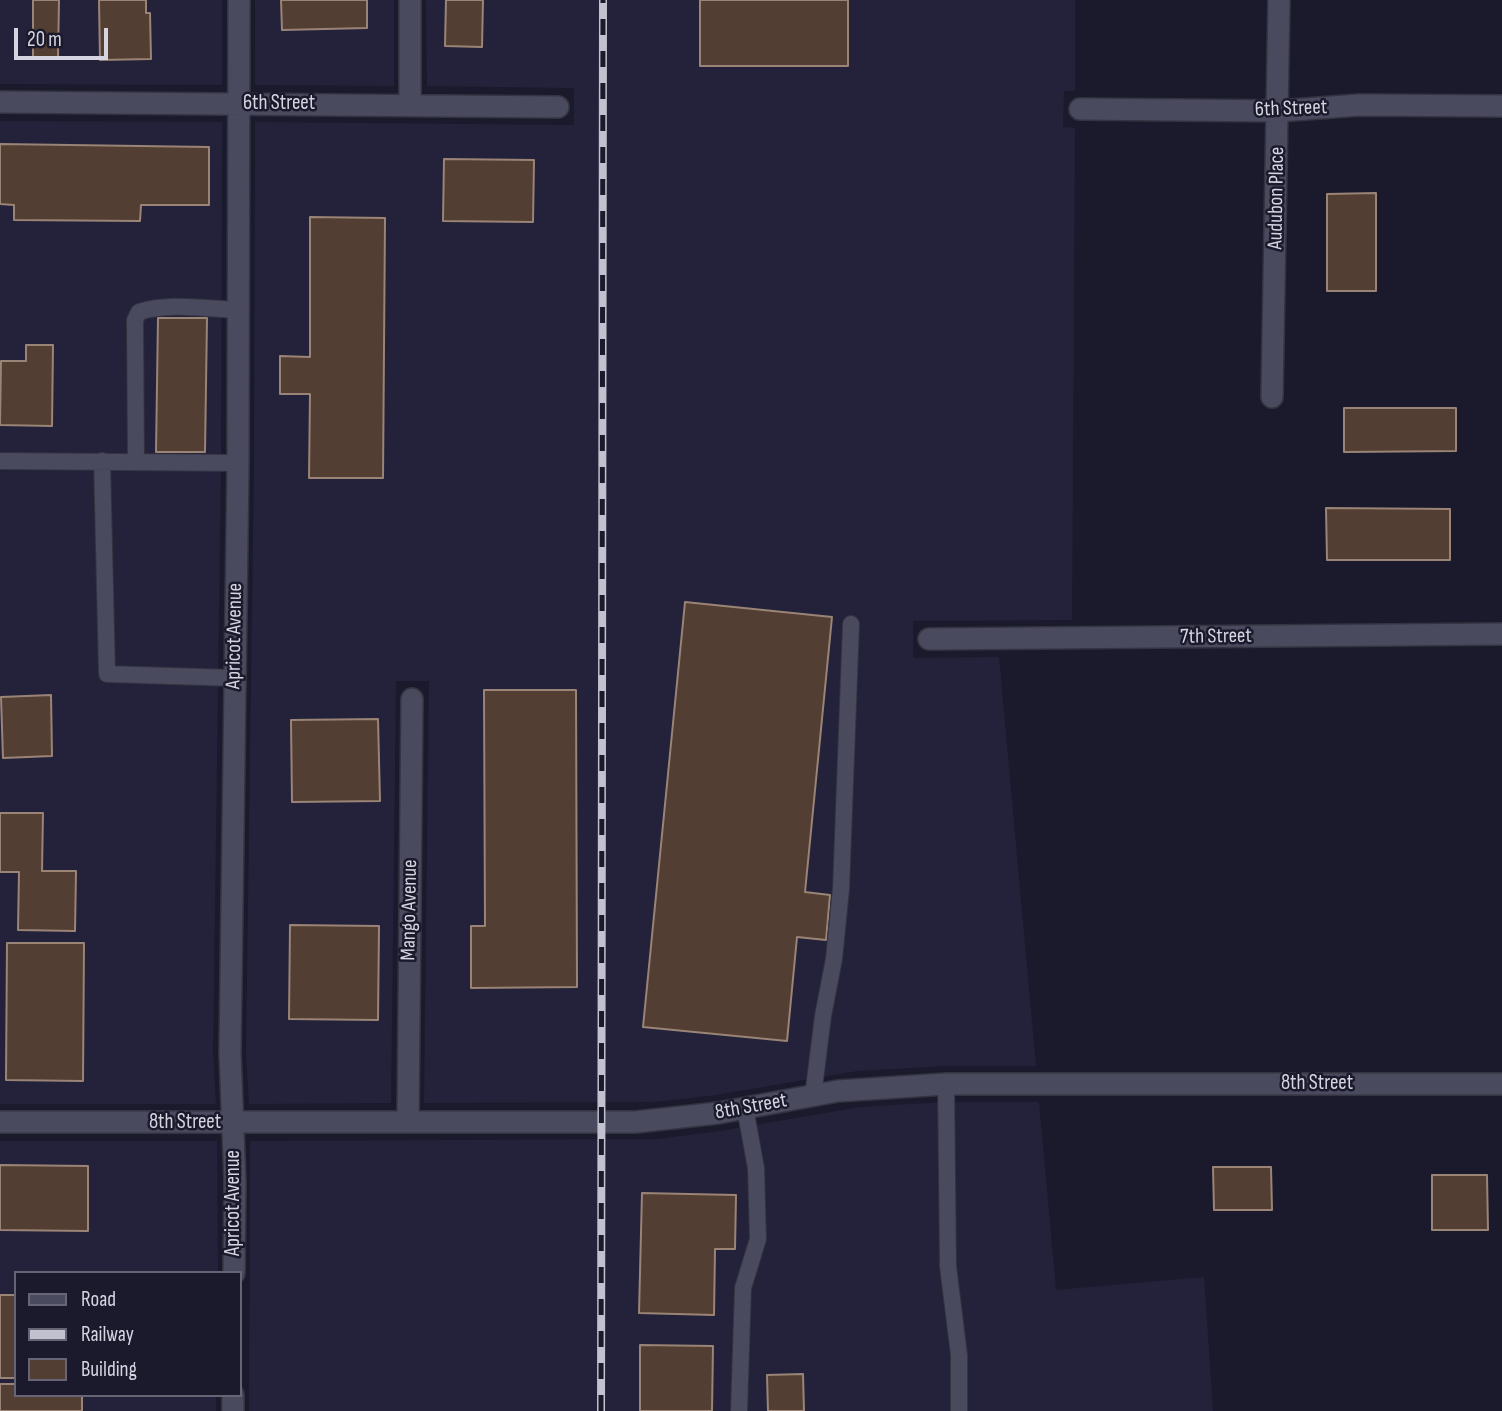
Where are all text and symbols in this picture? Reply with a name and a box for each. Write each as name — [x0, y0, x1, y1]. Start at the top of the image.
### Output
scale bar — [18, 14, 112, 58]
text: 20 m — [27, 27, 62, 52]
street label: 6th Street — [243, 91, 315, 117]
street label: 6th Street — [1254, 95, 1328, 123]
street label: Audubon Place — [1264, 146, 1290, 250]
street label: Apricot Avenue — [221, 583, 249, 689]
street label: 7th Street — [1180, 624, 1252, 650]
street label: Mango Avenue — [397, 859, 423, 961]
street label: 8th Street — [1281, 1071, 1353, 1097]
street label: 8th Street — [713, 1088, 789, 1126]
street label: 8th Street — [149, 1110, 221, 1136]
street label: Apricot Avenue — [221, 1150, 247, 1256]
legend — [14, 1271, 242, 1397]
text: Road — [81, 1287, 116, 1312]
text: Railway — [81, 1322, 134, 1347]
text: Building — [81, 1357, 137, 1382]

